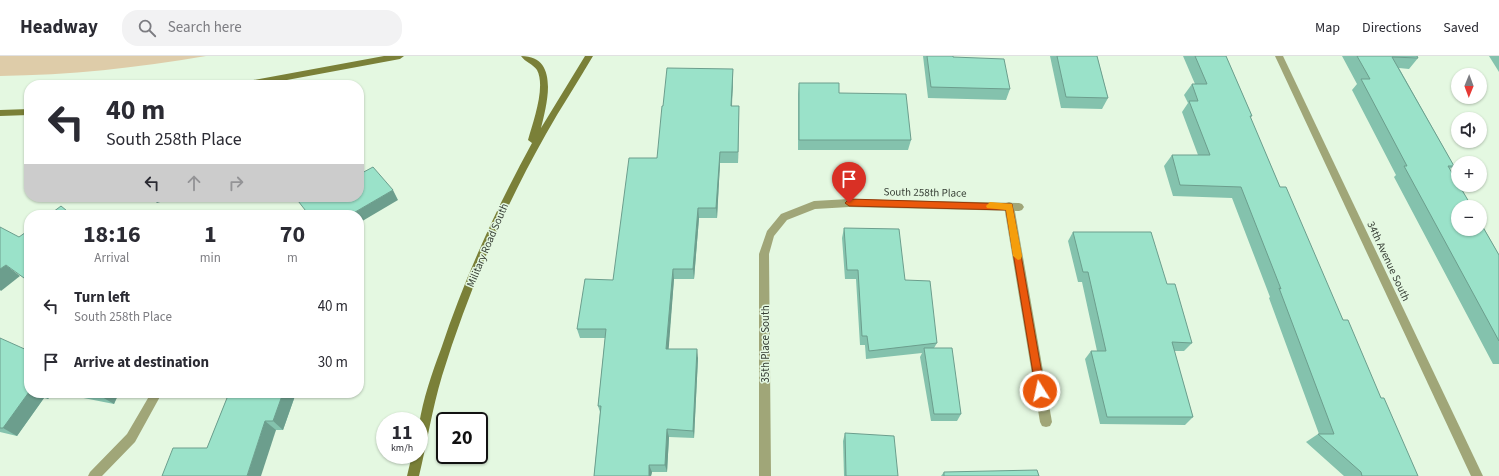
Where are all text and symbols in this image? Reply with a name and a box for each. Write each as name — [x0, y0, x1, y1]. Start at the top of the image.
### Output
search box — [122, 10, 402, 46]
text: Headway — [20, 14, 98, 41]
icon: search — [136, 17, 158, 39]
text: Search here — [168, 17, 242, 38]
text: Map — [1315, 18, 1340, 38]
text: Directions — [1362, 18, 1421, 38]
text: Saved — [1443, 18, 1479, 38]
north arrow — [1451, 68, 1487, 104]
map controls — [1451, 68, 1487, 236]
text: 40 m — [106, 90, 165, 130]
icon: left — [40, 96, 92, 148]
button: sound — [1451, 112, 1487, 148]
text: South 258th Place — [106, 127, 242, 152]
button: + — [1451, 156, 1487, 192]
pin — [832, 162, 866, 203]
icon: arrive — [838, 168, 860, 190]
icon: left — [141, 172, 163, 194]
icon: ahead — [183, 172, 205, 194]
icon: right — [225, 172, 247, 194]
street label: South 258th Place — [883, 184, 967, 201]
button: − — [1451, 200, 1487, 236]
street label: Military Road South — [463, 201, 512, 290]
text: 18:16 — [83, 217, 141, 252]
text: 1 — [204, 217, 217, 252]
text: 70 — [280, 217, 305, 252]
street label: 34th Avenue South — [1363, 219, 1414, 304]
text: Arrival — [94, 249, 129, 267]
text: min — [200, 249, 221, 267]
text: m — [287, 249, 298, 267]
text: Turn left — [74, 287, 130, 308]
icon: left — [40, 295, 62, 317]
text: 40 m — [318, 296, 348, 317]
street label: 35th Place South — [758, 305, 773, 383]
text: South 258th Place — [74, 308, 172, 326]
icon: arrive — [40, 351, 62, 373]
text: Arrive at destination — [74, 352, 209, 373]
text: 30 m — [318, 352, 348, 373]
position arrow — [1019, 370, 1061, 412]
speed limit sign: 20 — [436, 412, 488, 464]
text: 11 — [391, 419, 413, 447]
text: km/h — [391, 441, 413, 455]

